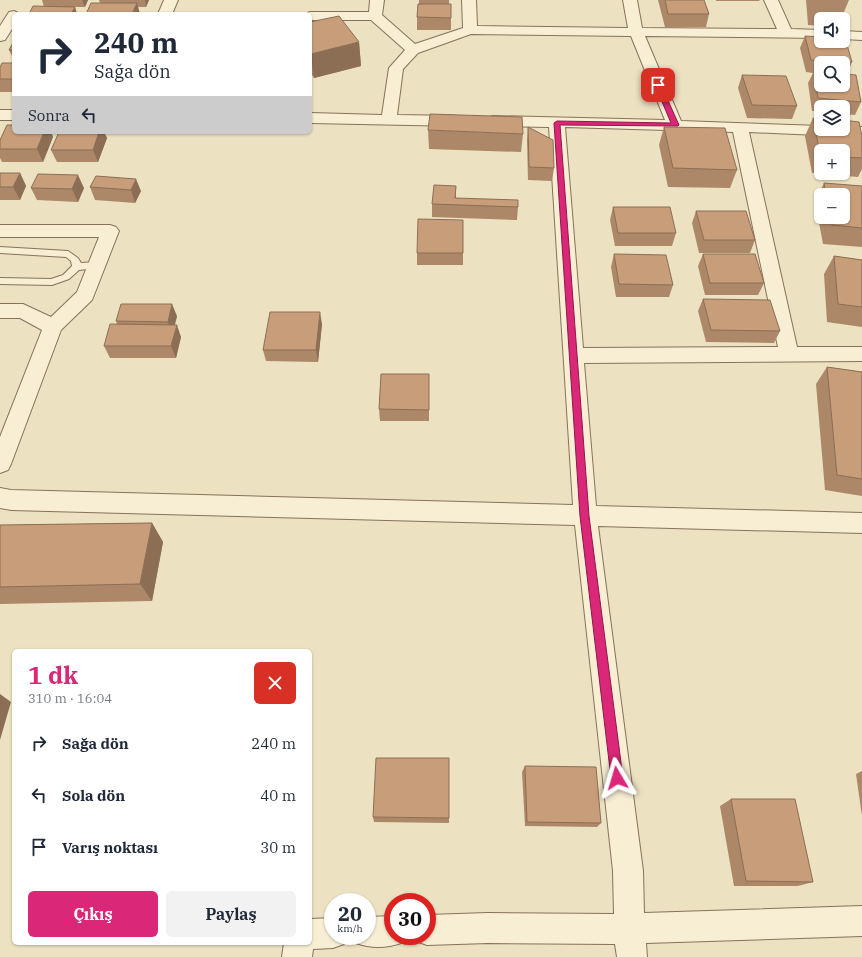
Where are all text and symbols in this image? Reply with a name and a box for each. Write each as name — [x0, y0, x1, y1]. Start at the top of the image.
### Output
map controls — [814, 12, 850, 224]
button: sound — [814, 12, 850, 48]
text: 240 m — [94, 24, 178, 61]
icon: right — [28, 28, 80, 80]
button: search — [814, 56, 850, 92]
text: Sağa dön — [94, 60, 171, 83]
pin — [641, 68, 675, 102]
icon: arrive — [647, 74, 669, 96]
button: layers — [814, 100, 850, 136]
icon: left — [78, 104, 100, 126]
text: Sonra — [28, 106, 70, 125]
button: + — [814, 144, 850, 180]
button: − — [814, 188, 850, 224]
text: 1 dk — [28, 659, 78, 691]
button: close — [254, 662, 296, 704]
text: 310 m · 16:04 — [28, 690, 112, 707]
icon: right — [28, 732, 50, 754]
text: Sağa dön — [62, 734, 129, 753]
text: 240 m — [251, 734, 296, 753]
position arrow — [596, 757, 638, 799]
icon: left — [28, 784, 50, 806]
text: Sola dön — [62, 786, 125, 805]
text: 40 m — [260, 786, 296, 805]
icon: arrive — [28, 836, 50, 858]
text: Varış noktası — [62, 838, 158, 857]
text: 30 m — [260, 838, 296, 857]
button: Çıkış — [28, 891, 158, 937]
button: Paylaş — [166, 891, 296, 937]
speed limit sign: 30 — [384, 893, 436, 945]
text: 20 — [338, 900, 362, 927]
text: km/h — [337, 922, 363, 935]

